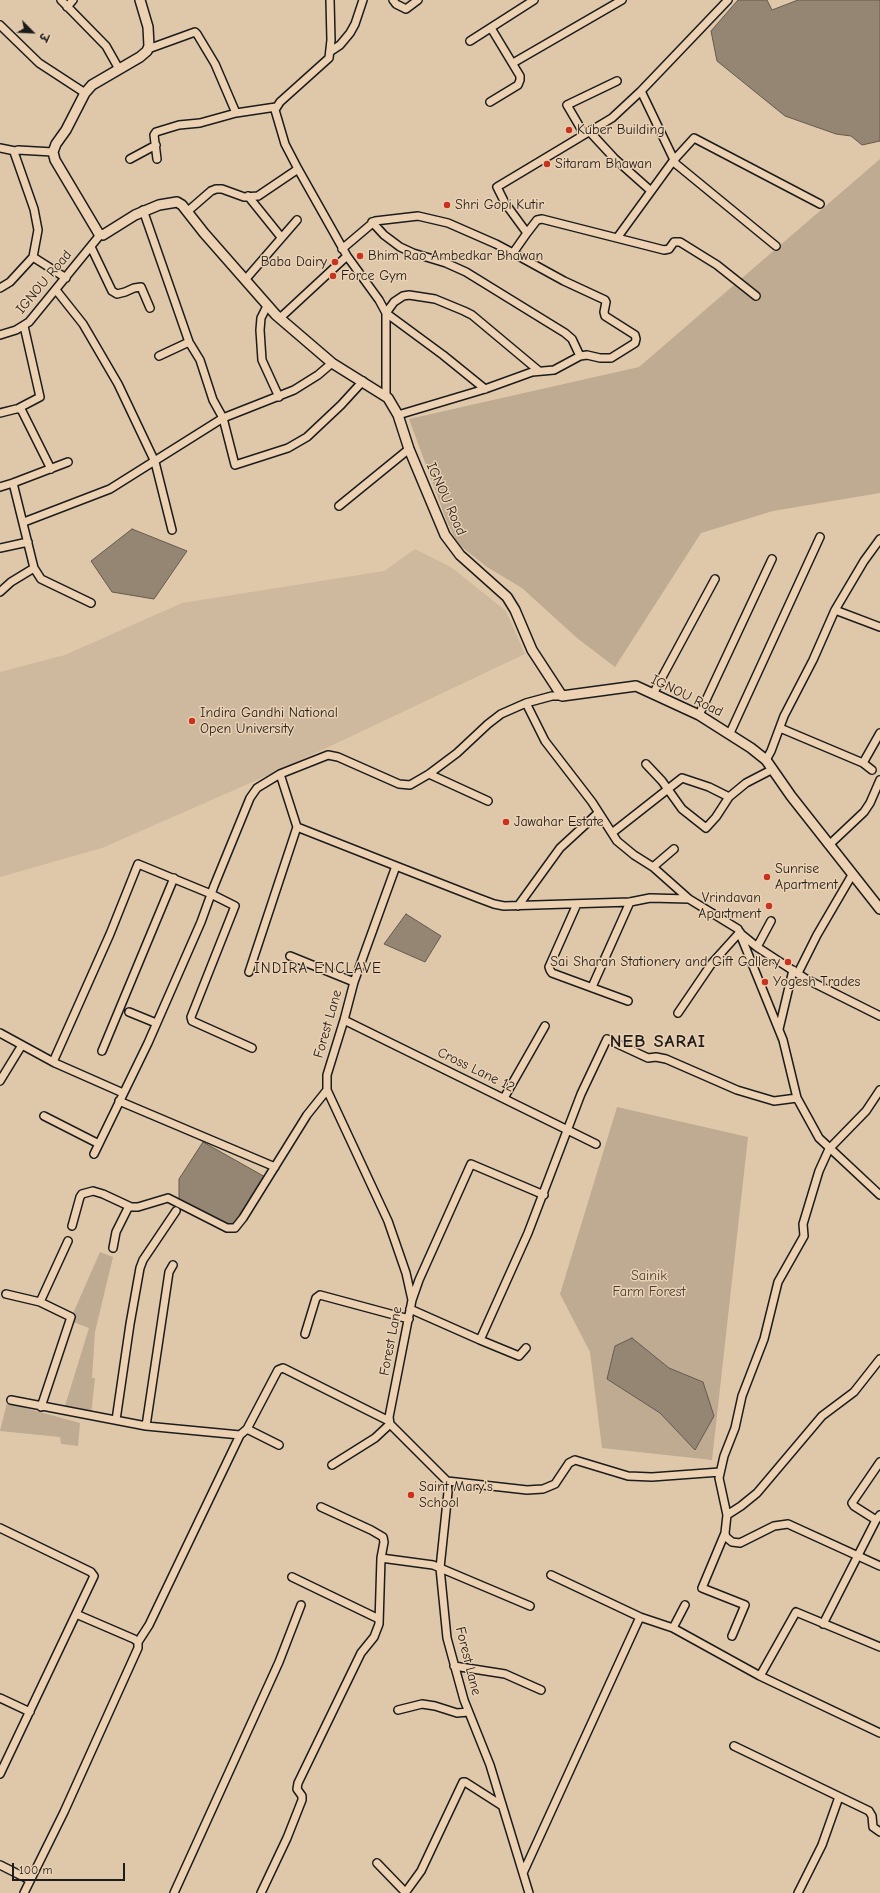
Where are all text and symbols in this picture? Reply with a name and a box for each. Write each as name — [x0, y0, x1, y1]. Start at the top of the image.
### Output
north arrow — [12, 12, 52, 52]
text: उ — [36, 31, 51, 43]
place label: Kuber Building — [577, 122, 665, 138]
marker: Kuber Building — [564, 125, 574, 135]
place label: Sitaram Bhawan — [555, 156, 652, 172]
marker: Sitaram Bhawan — [542, 159, 552, 169]
place label: Shri Gopi Kutir — [455, 197, 544, 213]
marker: Shri Gopi Kutir — [442, 200, 452, 210]
street label: IGNOU Road — [13, 247, 75, 317]
place label: Bhim Rao Ambedkar Bhawan — [368, 248, 543, 264]
marker: Bhim Rao Ambedkar Bhawan — [355, 251, 365, 261]
place label: Baba Dairy — [261, 254, 327, 270]
marker: Baba Dairy — [330, 257, 340, 267]
place label: Force Gym — [341, 268, 407, 284]
marker: Force Gym — [328, 271, 338, 281]
street label: IGNOU Road — [422, 460, 470, 538]
street label: IGNOU Road — [648, 671, 726, 721]
place label: Indira Gandhi National Open University — [200, 705, 338, 738]
marker: Indira Gandhi National Open University — [187, 716, 197, 726]
place label: Jawahar Estate — [514, 814, 604, 830]
marker: Jawahar Estate — [501, 817, 511, 827]
place label: Sunrise Apartment — [775, 861, 838, 894]
marker: Sunrise Apartment — [762, 872, 772, 882]
place label: Vrindavan Apartment — [698, 890, 761, 922]
marker: Vrindavan Apartment — [764, 901, 774, 911]
place label: Sai Sharan Stationery and Gift Gallery — [550, 954, 780, 970]
marker: Sai Sharan Stationery and Gift Gallery — [783, 957, 793, 967]
district label: INDIRA ENCLAVE — [254, 960, 382, 978]
place label: Yogesh Trades — [773, 974, 860, 990]
marker: Yogesh Trades — [760, 977, 770, 987]
street label: Forest Lane — [310, 988, 346, 1060]
district label: NEB SARAI — [610, 1031, 706, 1053]
street label: Cross Lane 12 — [435, 1044, 517, 1096]
park label: Sainik Farm Forest — [612, 1268, 686, 1300]
street label: Forest Lane — [376, 1305, 406, 1377]
place label: Saint Mary's School — [419, 1479, 493, 1512]
marker: Saint Mary's School — [406, 1490, 416, 1500]
street label: Forest Lane — [451, 1625, 485, 1697]
scale bar — [14, 1855, 127, 1881]
text: 100 m — [19, 1863, 52, 1877]

